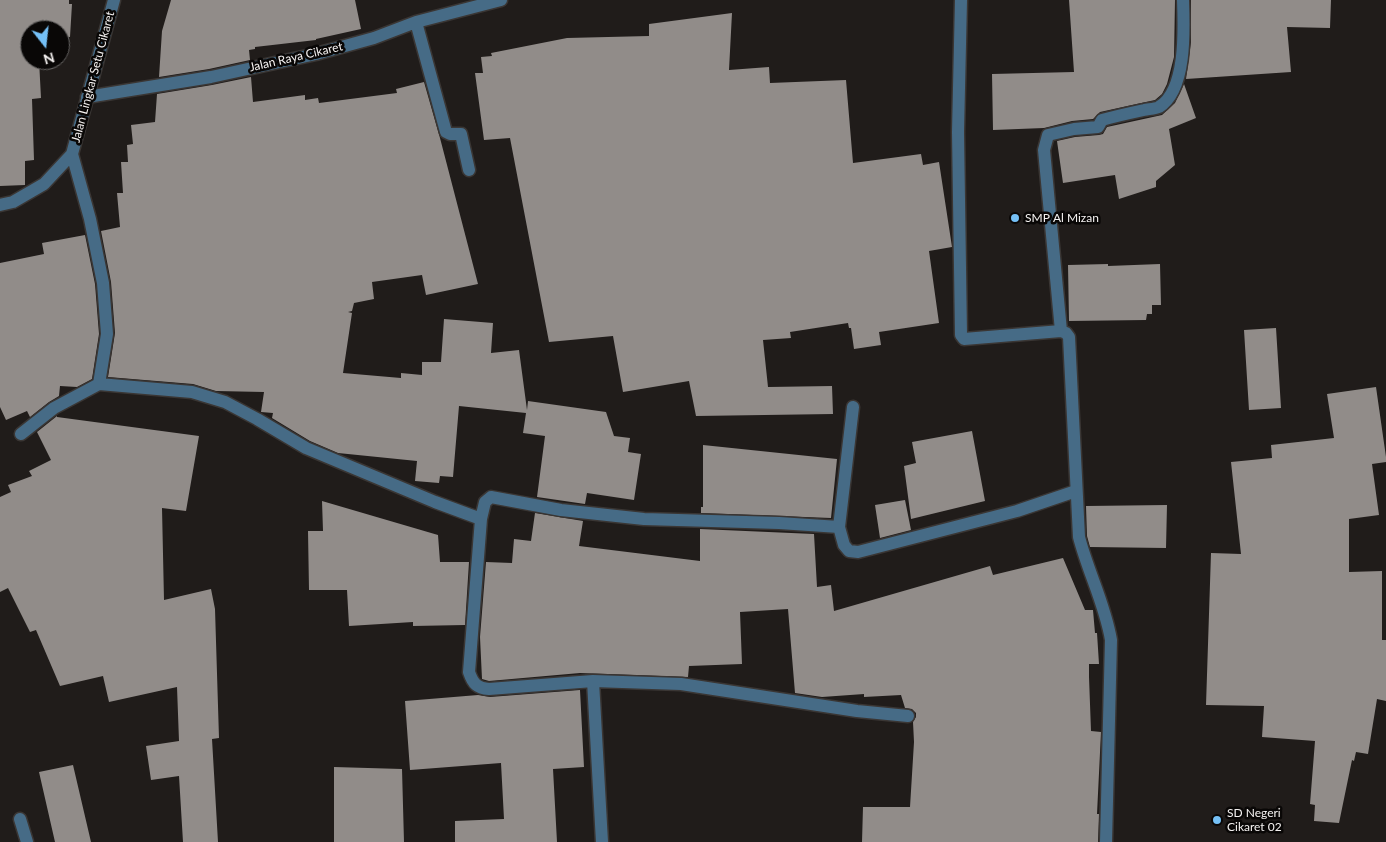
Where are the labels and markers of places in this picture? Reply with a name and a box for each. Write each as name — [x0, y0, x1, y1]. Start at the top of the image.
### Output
place label: SMP Al Mizan — [1025, 211, 1099, 225]
marker: SMP Al Mizan — [1009, 212, 1021, 224]
place label: SD Negeri Cikaret 02 — [1227, 806, 1282, 834]
marker: SD Negeri Cikaret 02 — [1211, 814, 1223, 826]

